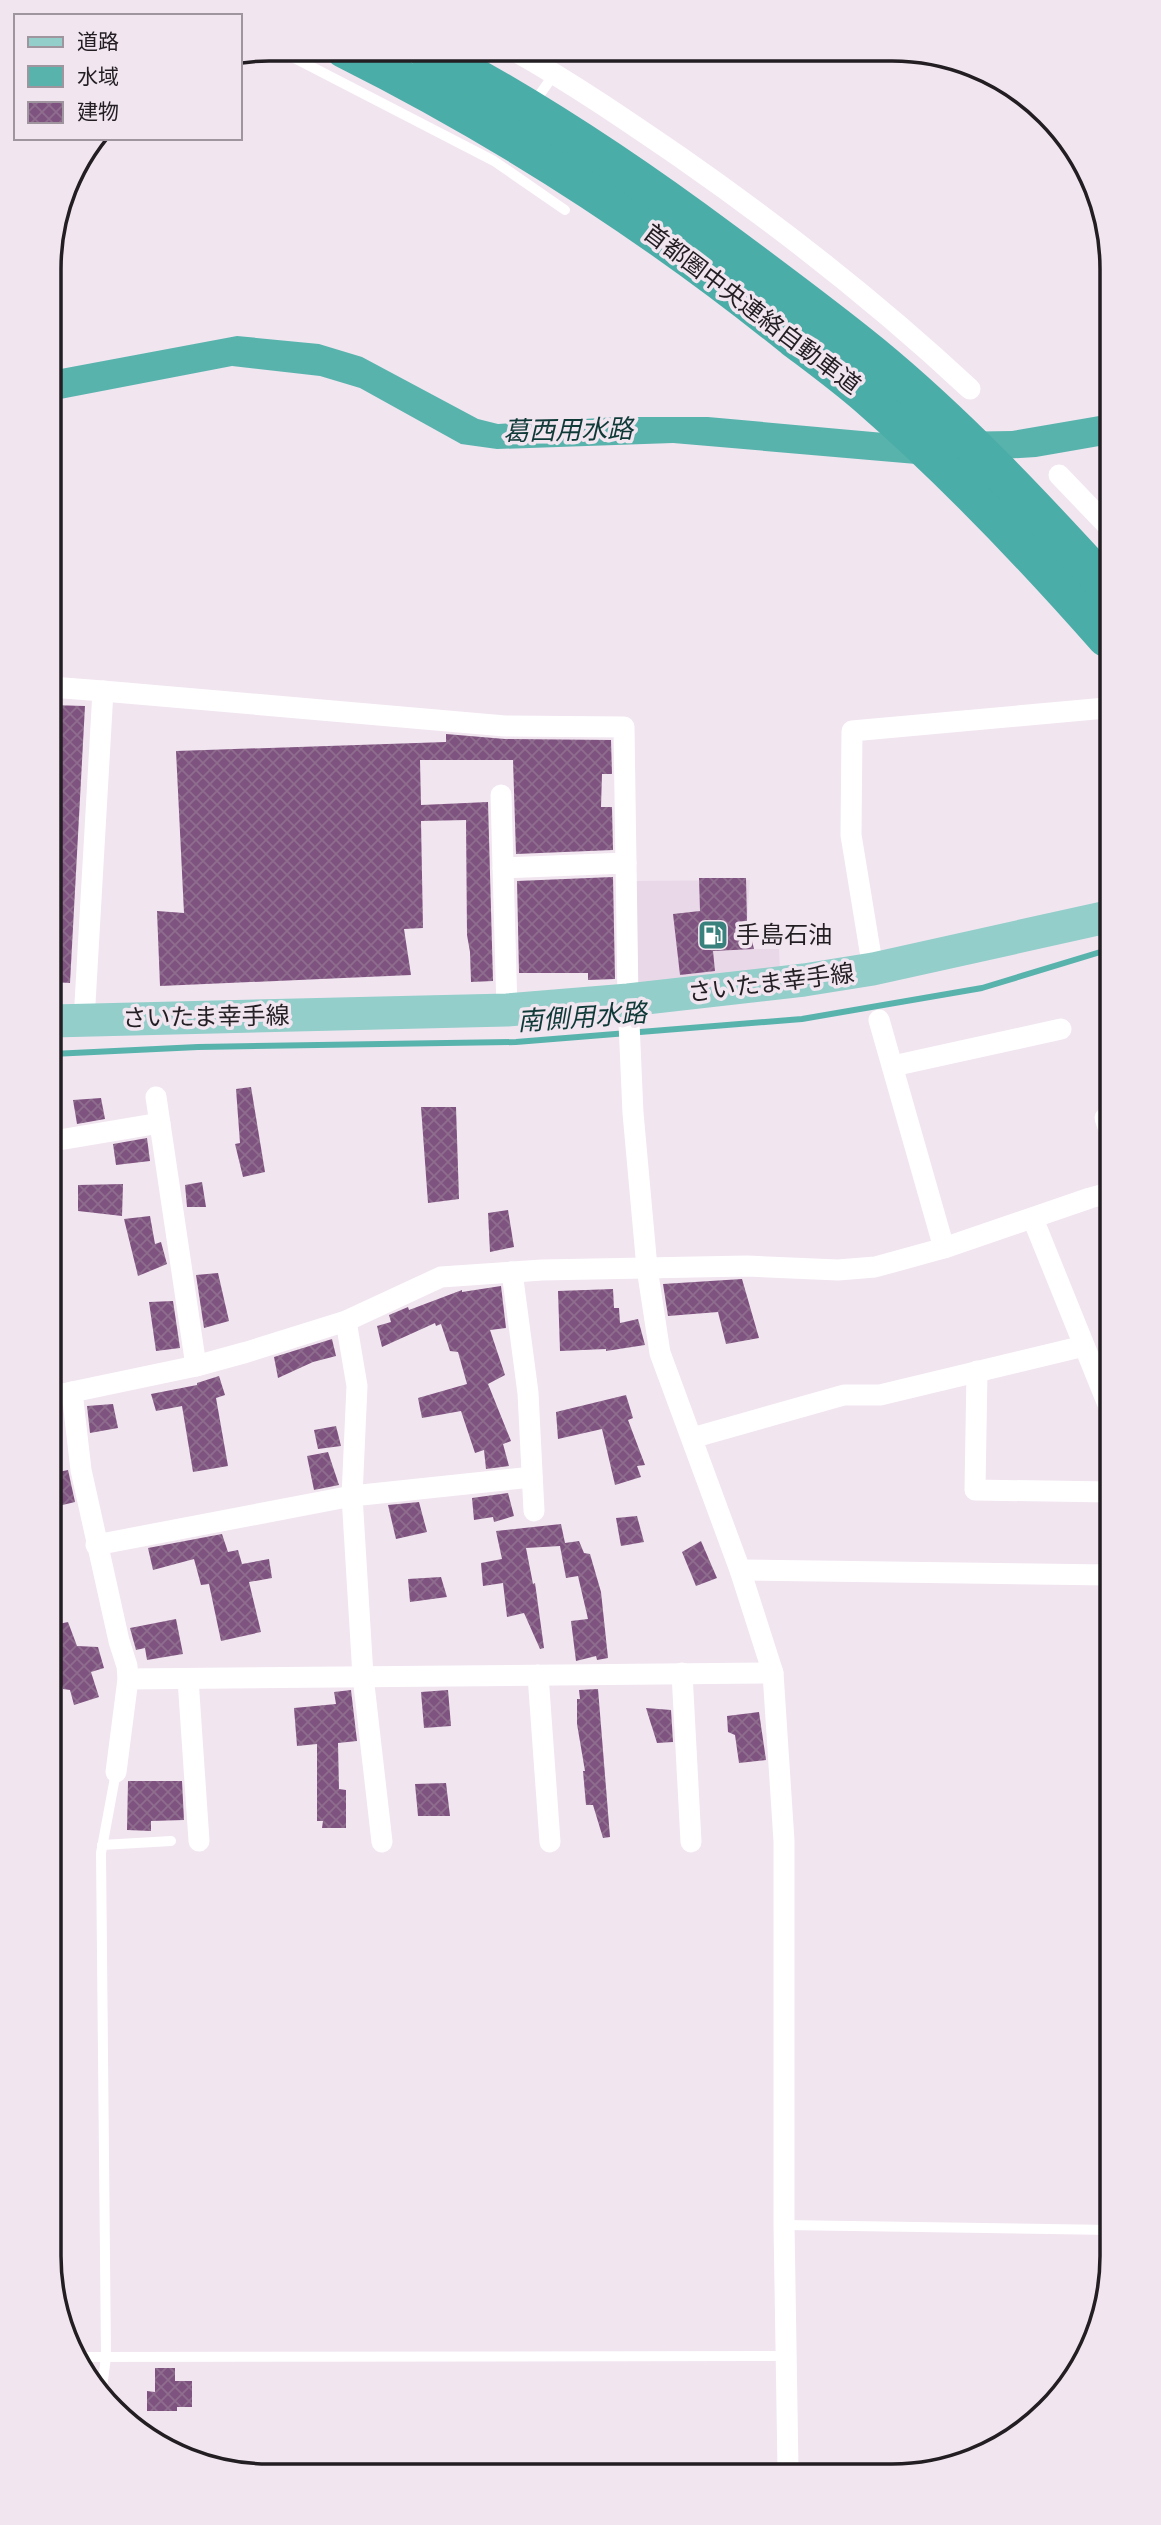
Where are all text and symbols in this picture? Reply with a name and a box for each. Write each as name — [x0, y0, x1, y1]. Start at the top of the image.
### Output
legend — [14, 14, 242, 140]
text: 道路 — [77, 29, 119, 53]
text: 水域 — [77, 64, 119, 88]
text: 建物 — [77, 99, 119, 123]
street label: 首都圏中央連絡自動車道 — [639, 218, 866, 399]
water label: 葛西用水路 — [503, 414, 635, 446]
fuel station icon: 手島石油 — [696, 918, 730, 952]
place label: 手島石油 — [736, 921, 832, 948]
street label: さいたま幸手線 — [686, 959, 856, 1006]
water label: 南側用水路 — [516, 997, 650, 1036]
street label: さいたま幸手線 — [122, 1002, 290, 1031]

